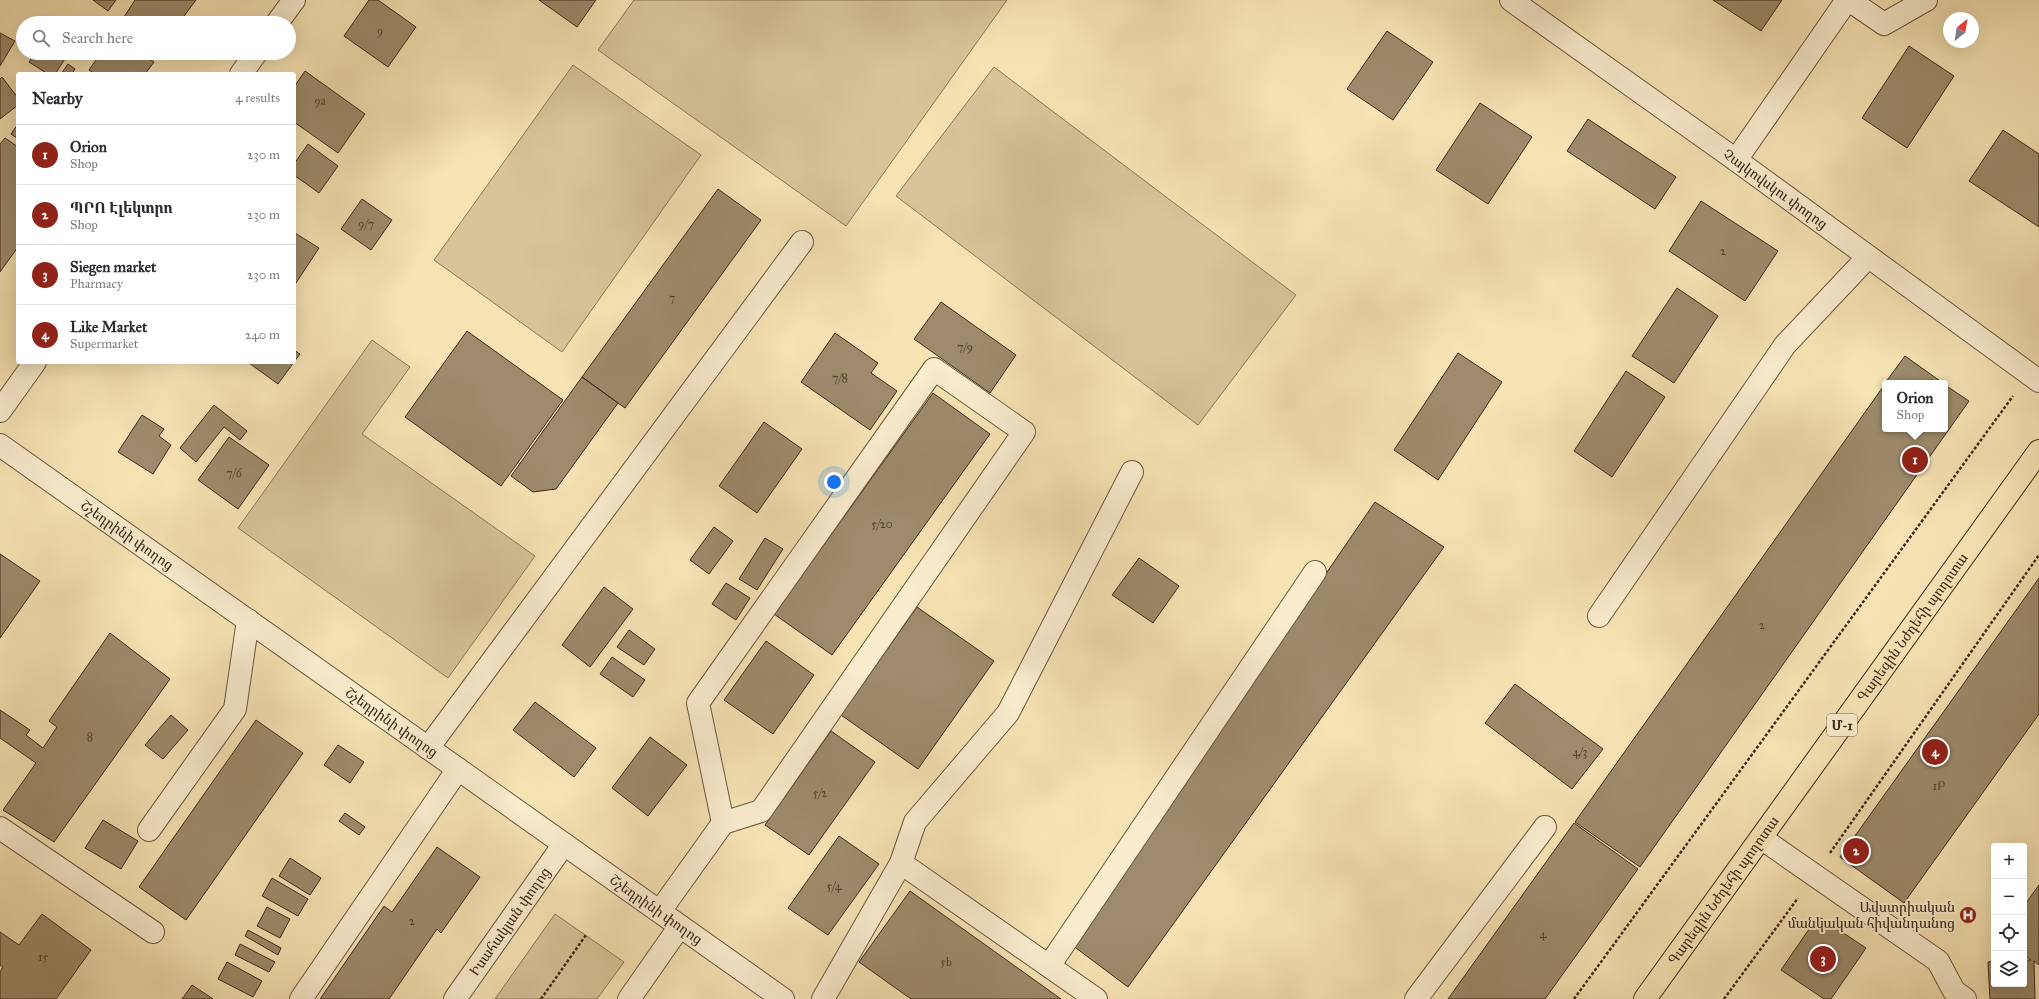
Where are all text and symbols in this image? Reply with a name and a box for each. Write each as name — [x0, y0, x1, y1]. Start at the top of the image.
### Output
north arrow — [1943, 12, 1979, 48]
search box — [16, 16, 296, 60]
house number: 9 — [377, 24, 383, 38]
icon: search — [30, 27, 52, 49]
text: Search here — [62, 29, 133, 47]
text: Nearby — [32, 88, 83, 109]
text: 4 results — [235, 90, 280, 106]
house number: 9a — [314, 94, 327, 108]
text: Orion — [70, 138, 107, 156]
street label: Չայկովսկու փողոց — [1720, 146, 1831, 233]
text: 1 — [42, 147, 48, 163]
text: 230 m — [247, 147, 280, 163]
text: Shop — [70, 156, 98, 172]
text: ՊՐՈ Էլեկտրո — [70, 199, 172, 217]
text: 2 — [42, 207, 48, 223]
text: 230 m — [247, 207, 280, 223]
text: Shop — [70, 217, 98, 233]
house number: 9/7 — [358, 217, 374, 231]
house number: 2 — [1720, 244, 1726, 258]
text: Siegen market — [70, 258, 156, 276]
text: 3 — [42, 267, 48, 283]
text: 230 m — [247, 267, 280, 283]
text: Pharmacy — [70, 276, 123, 292]
house number: 7 — [669, 291, 675, 305]
text: Like Market — [70, 318, 147, 336]
text: 4 — [41, 327, 49, 343]
text: 240 m — [245, 327, 280, 343]
text: Supermarket — [70, 336, 138, 352]
house number: 7/9 — [957, 340, 973, 354]
house number: 7/8 — [832, 371, 848, 385]
popup — [1882, 380, 1948, 432]
text: Orion — [1897, 389, 1933, 407]
text: Shop — [1897, 407, 1924, 423]
pin: 1 — [1902, 445, 1928, 475]
house number: 7/6 — [226, 466, 243, 480]
your location — [824, 472, 844, 492]
street label: Շչեդրինի փողոց — [77, 497, 177, 574]
house number: 5/20 — [871, 517, 893, 531]
street label: Գարեգին Նժդեհի պողոտա — [1854, 550, 1972, 705]
house number: 2 — [1759, 618, 1765, 632]
street label: Շչեդրինի փողոց — [342, 684, 441, 761]
road number: Մ-1 — [1827, 714, 1857, 736]
house number: 8 — [87, 730, 93, 744]
pin: 4 — [1922, 737, 1948, 767]
house number: 4/3 — [1573, 745, 1588, 759]
house number: 1Բ — [1933, 779, 1945, 793]
house number: 5/2 — [813, 786, 827, 800]
street label: Գարեգին Նժդեհի պողոտա — [1665, 813, 1783, 968]
pin: 2 — [1843, 836, 1869, 866]
map controls — [1991, 843, 2027, 987]
button: + — [1991, 843, 2027, 879]
street label: Իսահակյան փողոց — [466, 864, 554, 979]
street label: Շչեդրինի փողոց — [606, 871, 706, 948]
house number: 5/4 — [826, 879, 842, 893]
button: − — [1991, 879, 2027, 915]
place label: Ավստրիական մանկական հիվանդանոց — [1788, 899, 1955, 932]
hospital icon: Ավստրիական մանկական հիվանդանոց — [1958, 905, 1978, 925]
house number: 2 — [409, 914, 415, 928]
button: locate — [1991, 915, 2027, 951]
house number: 4 — [1540, 927, 1547, 941]
pin: 3 — [1810, 944, 1836, 974]
house number: 15 — [38, 950, 49, 964]
button: layers — [1991, 951, 2027, 987]
house number: 5b — [940, 955, 952, 969]

